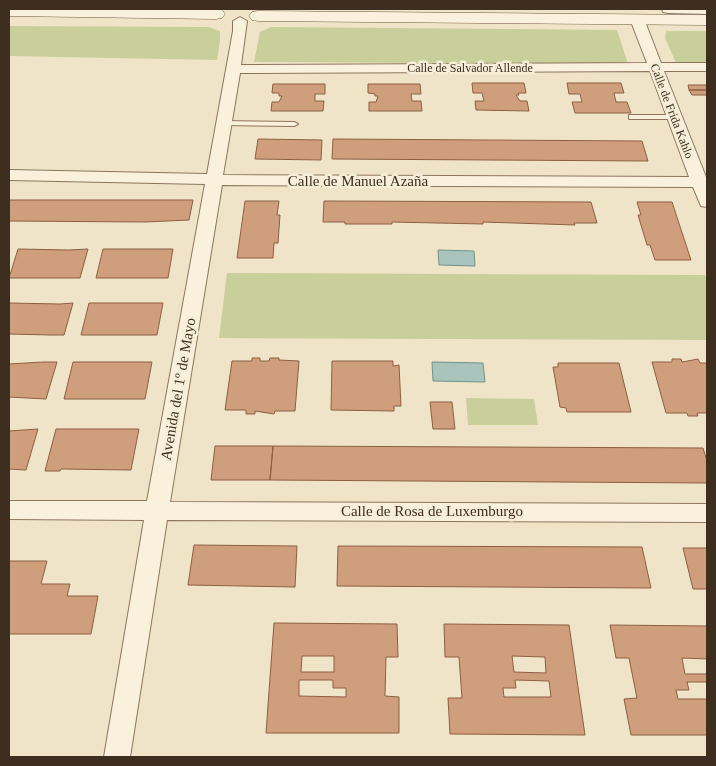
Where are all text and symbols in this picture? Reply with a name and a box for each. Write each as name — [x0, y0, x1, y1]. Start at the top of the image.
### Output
street label: Calle de Salvador Allende — [407, 61, 533, 75]
street label: Calle de Frida Kahlo — [647, 62, 697, 160]
street label: Calle de Manuel Azaña — [288, 173, 429, 189]
street label: Avenida del 1º de Mayo — [158, 317, 198, 461]
street label: Calle de Rosa de Luxemburgo — [341, 503, 523, 519]

